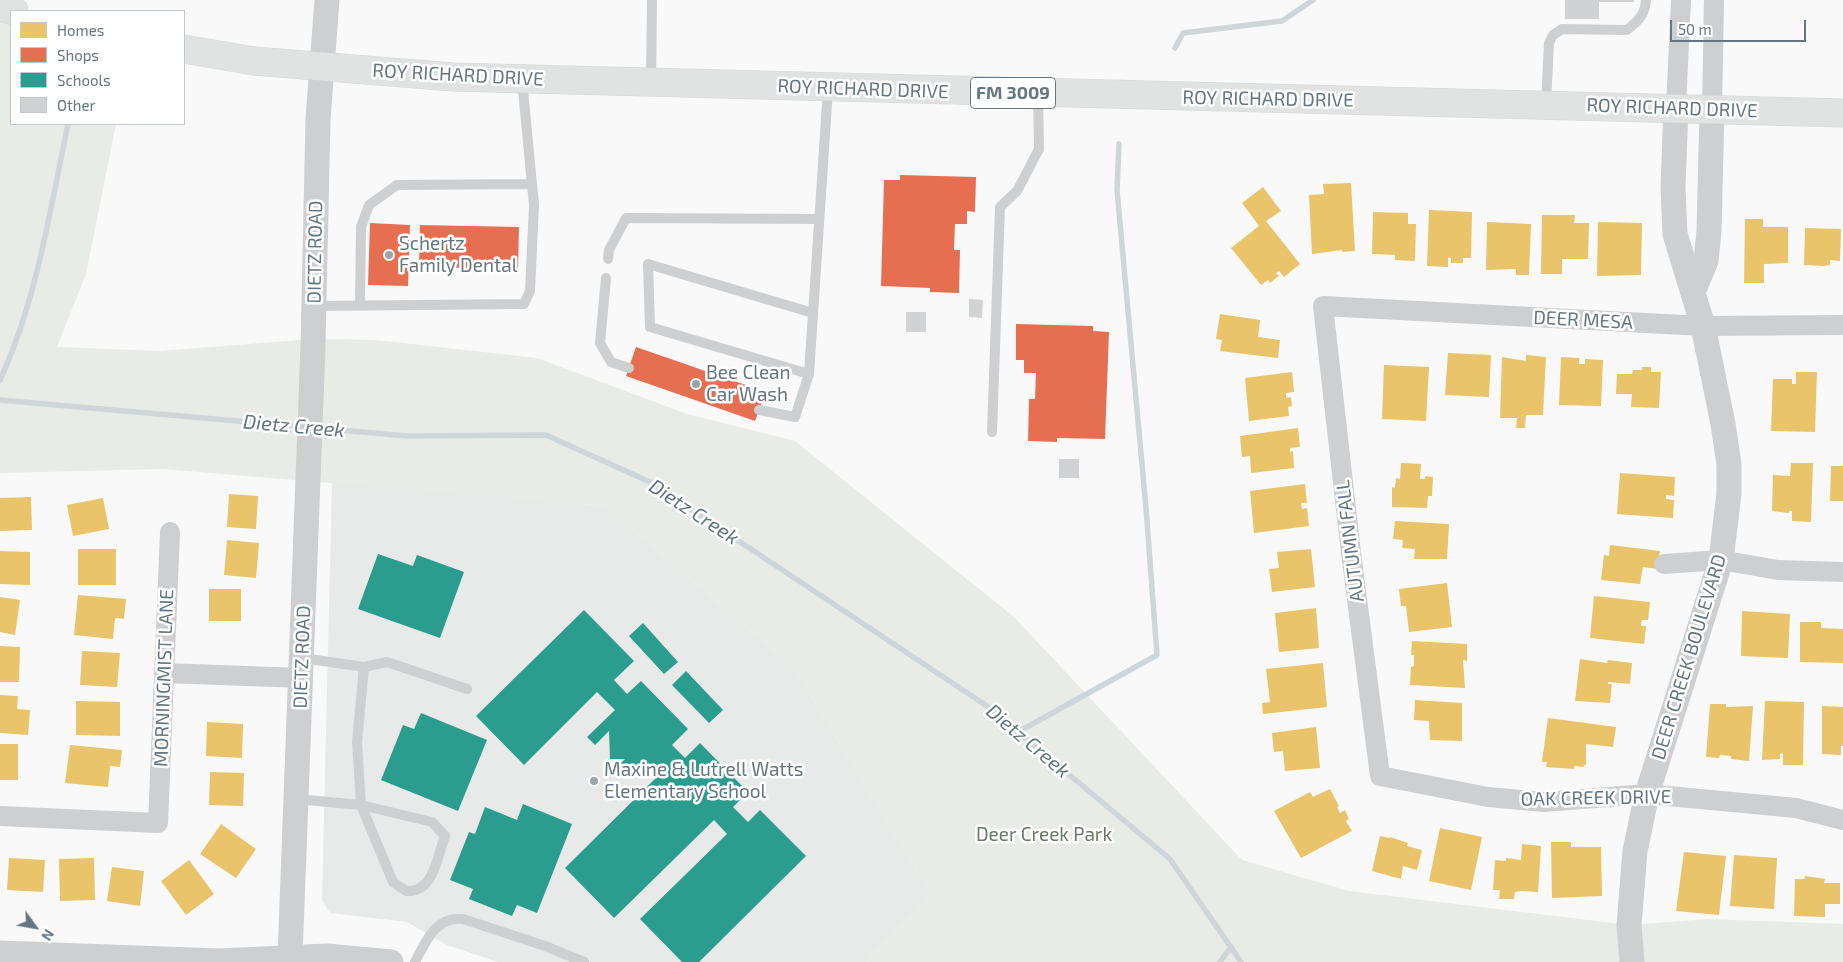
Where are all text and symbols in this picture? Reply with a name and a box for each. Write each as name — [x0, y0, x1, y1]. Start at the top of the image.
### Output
legend — [10, 10, 185, 125]
scale bar — [1673, 10, 1809, 42]
text: 50 m — [1678, 20, 1712, 38]
text: Homes — [57, 21, 104, 39]
text: Shops — [57, 46, 99, 64]
street label: ROY RICHARD DRIVE — [372, 59, 544, 91]
text: Schools — [57, 71, 111, 89]
street label: ROY RICHARD DRIVE — [777, 75, 949, 103]
road number: FM 3009 — [970, 78, 1056, 109]
street label: ROY RICHARD DRIVE — [1182, 86, 1354, 112]
street label: ROY RICHARD DRIVE — [1586, 94, 1758, 122]
text: Other — [57, 96, 96, 114]
street label: DIETZ ROAD — [303, 200, 327, 304]
place label: Schertz Family Dental — [399, 233, 517, 277]
marker: Schertz Family Dental — [383, 249, 395, 261]
street label: DEER MESA — [1533, 306, 1633, 334]
place label: Bee Clean Car Wash — [706, 362, 791, 406]
marker: Bee Clean Car Wash — [690, 378, 702, 390]
water label: Dietz Creek — [242, 410, 346, 442]
water label: Dietz Creek — [645, 474, 743, 550]
street label: AUTUMN FALL — [1331, 479, 1369, 603]
street label: DEER CREEK BOULEVARD — [1647, 551, 1731, 763]
street label: MORNINGMIST LANE — [150, 589, 178, 767]
street label: DIETZ ROAD — [289, 605, 315, 709]
water label: Dietz Creek — [981, 699, 1075, 783]
place label: Maxine & Lutrell Watts Elementary School — [604, 759, 803, 803]
marker: Maxine & Lutrell Watts Elementary School — [588, 775, 600, 787]
street label: OAK CREEK DRIVE — [1520, 785, 1672, 811]
park label: Deer Creek Park — [976, 824, 1112, 846]
north arrow — [10, 902, 60, 952]
text: N — [38, 926, 58, 944]

